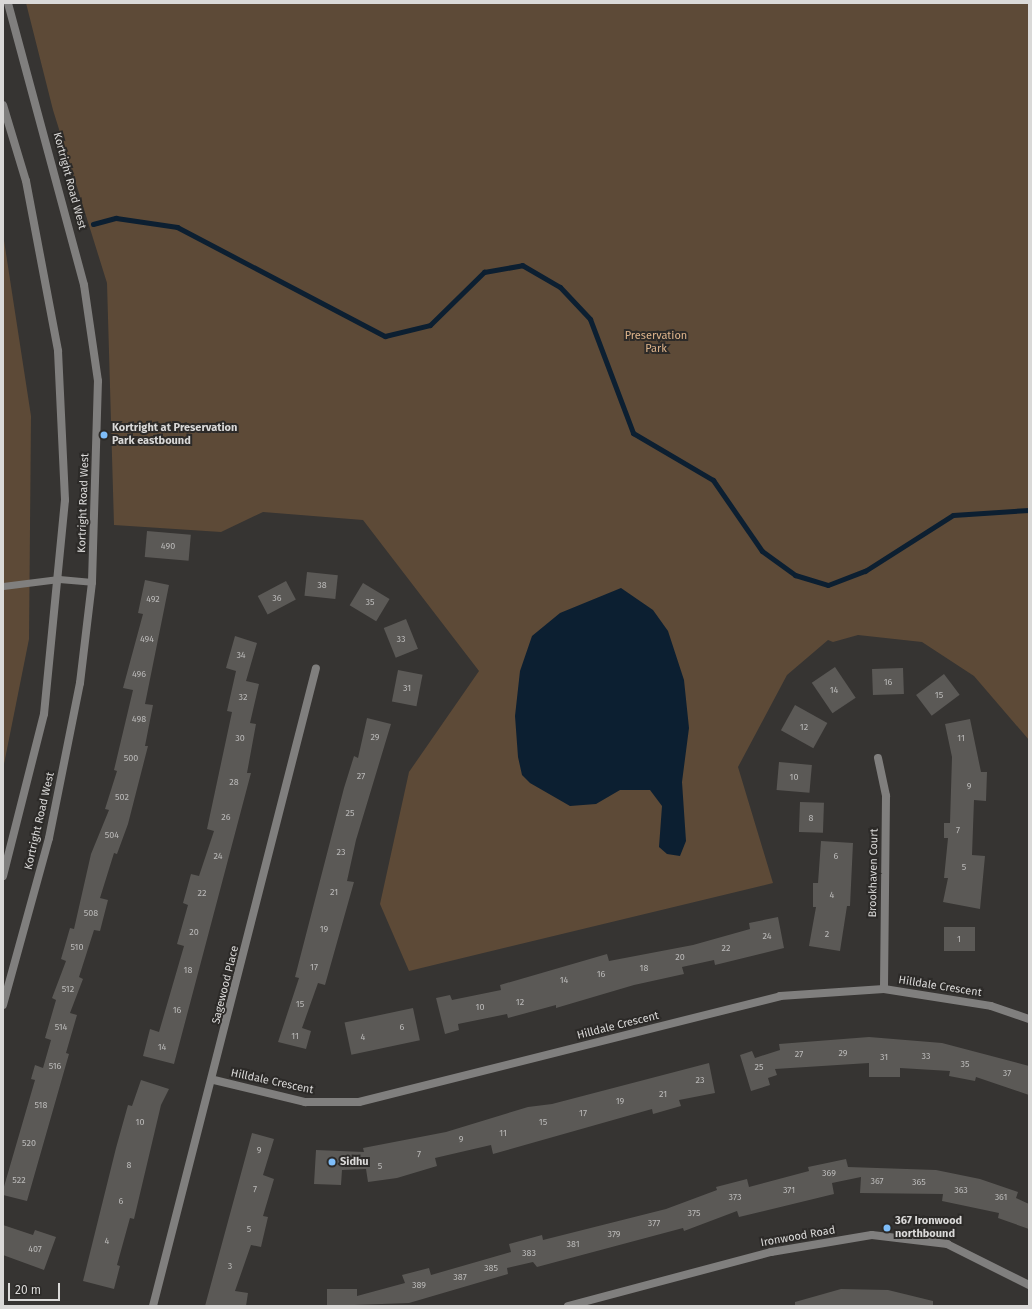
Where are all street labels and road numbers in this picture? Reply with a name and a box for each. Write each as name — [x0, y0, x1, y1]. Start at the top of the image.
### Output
street label: Kortright Road West — [50, 131, 88, 231]
street label: Kortright Road West — [76, 453, 92, 553]
street label: Kortright Road West — [22, 771, 58, 871]
street label: Brookhaven Court — [867, 828, 881, 918]
street label: Sagewood Place — [210, 945, 242, 1025]
street label: Hilldale Crescent — [897, 974, 983, 1000]
street label: Hilldale Crescent — [576, 1009, 660, 1043]
street label: Hilldale Crescent — [230, 1067, 314, 1097]
street label: Ironwood Road — [760, 1224, 836, 1250]

